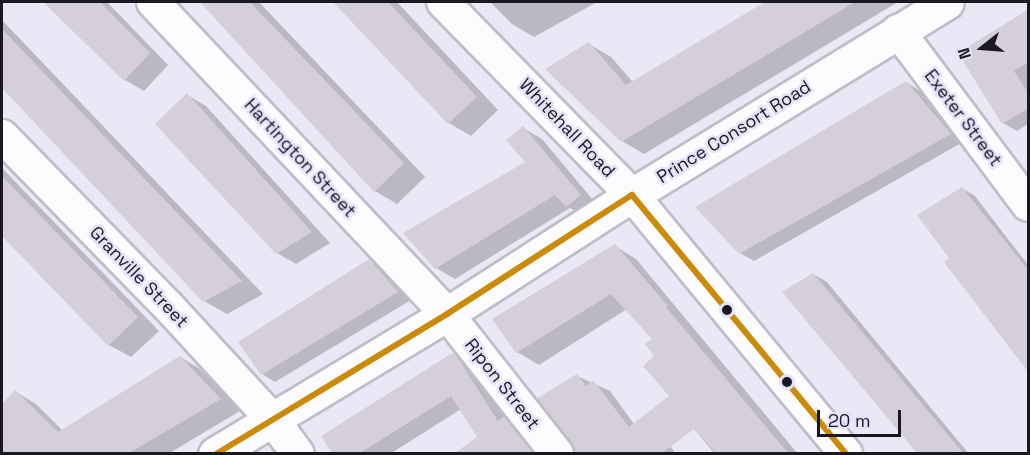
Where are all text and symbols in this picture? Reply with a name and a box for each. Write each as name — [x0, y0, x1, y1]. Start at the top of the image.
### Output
north arrow — [952, 18, 1012, 78]
text: N — [953, 45, 976, 62]
street label: Exeter Street — [920, 65, 1006, 171]
street label: Whitehall Road — [514, 74, 620, 182]
street label: Prince Consort Road — [653, 76, 815, 188]
street label: Hartington Street — [240, 94, 360, 222]
street label: Granville Street — [85, 222, 193, 332]
unlabelled marker — [721, 304, 733, 316]
street label: Ripon Street — [460, 334, 544, 434]
unlabelled marker — [781, 376, 793, 388]
scale bar — [820, 398, 904, 436]
text: 20 m — [828, 409, 871, 432]

